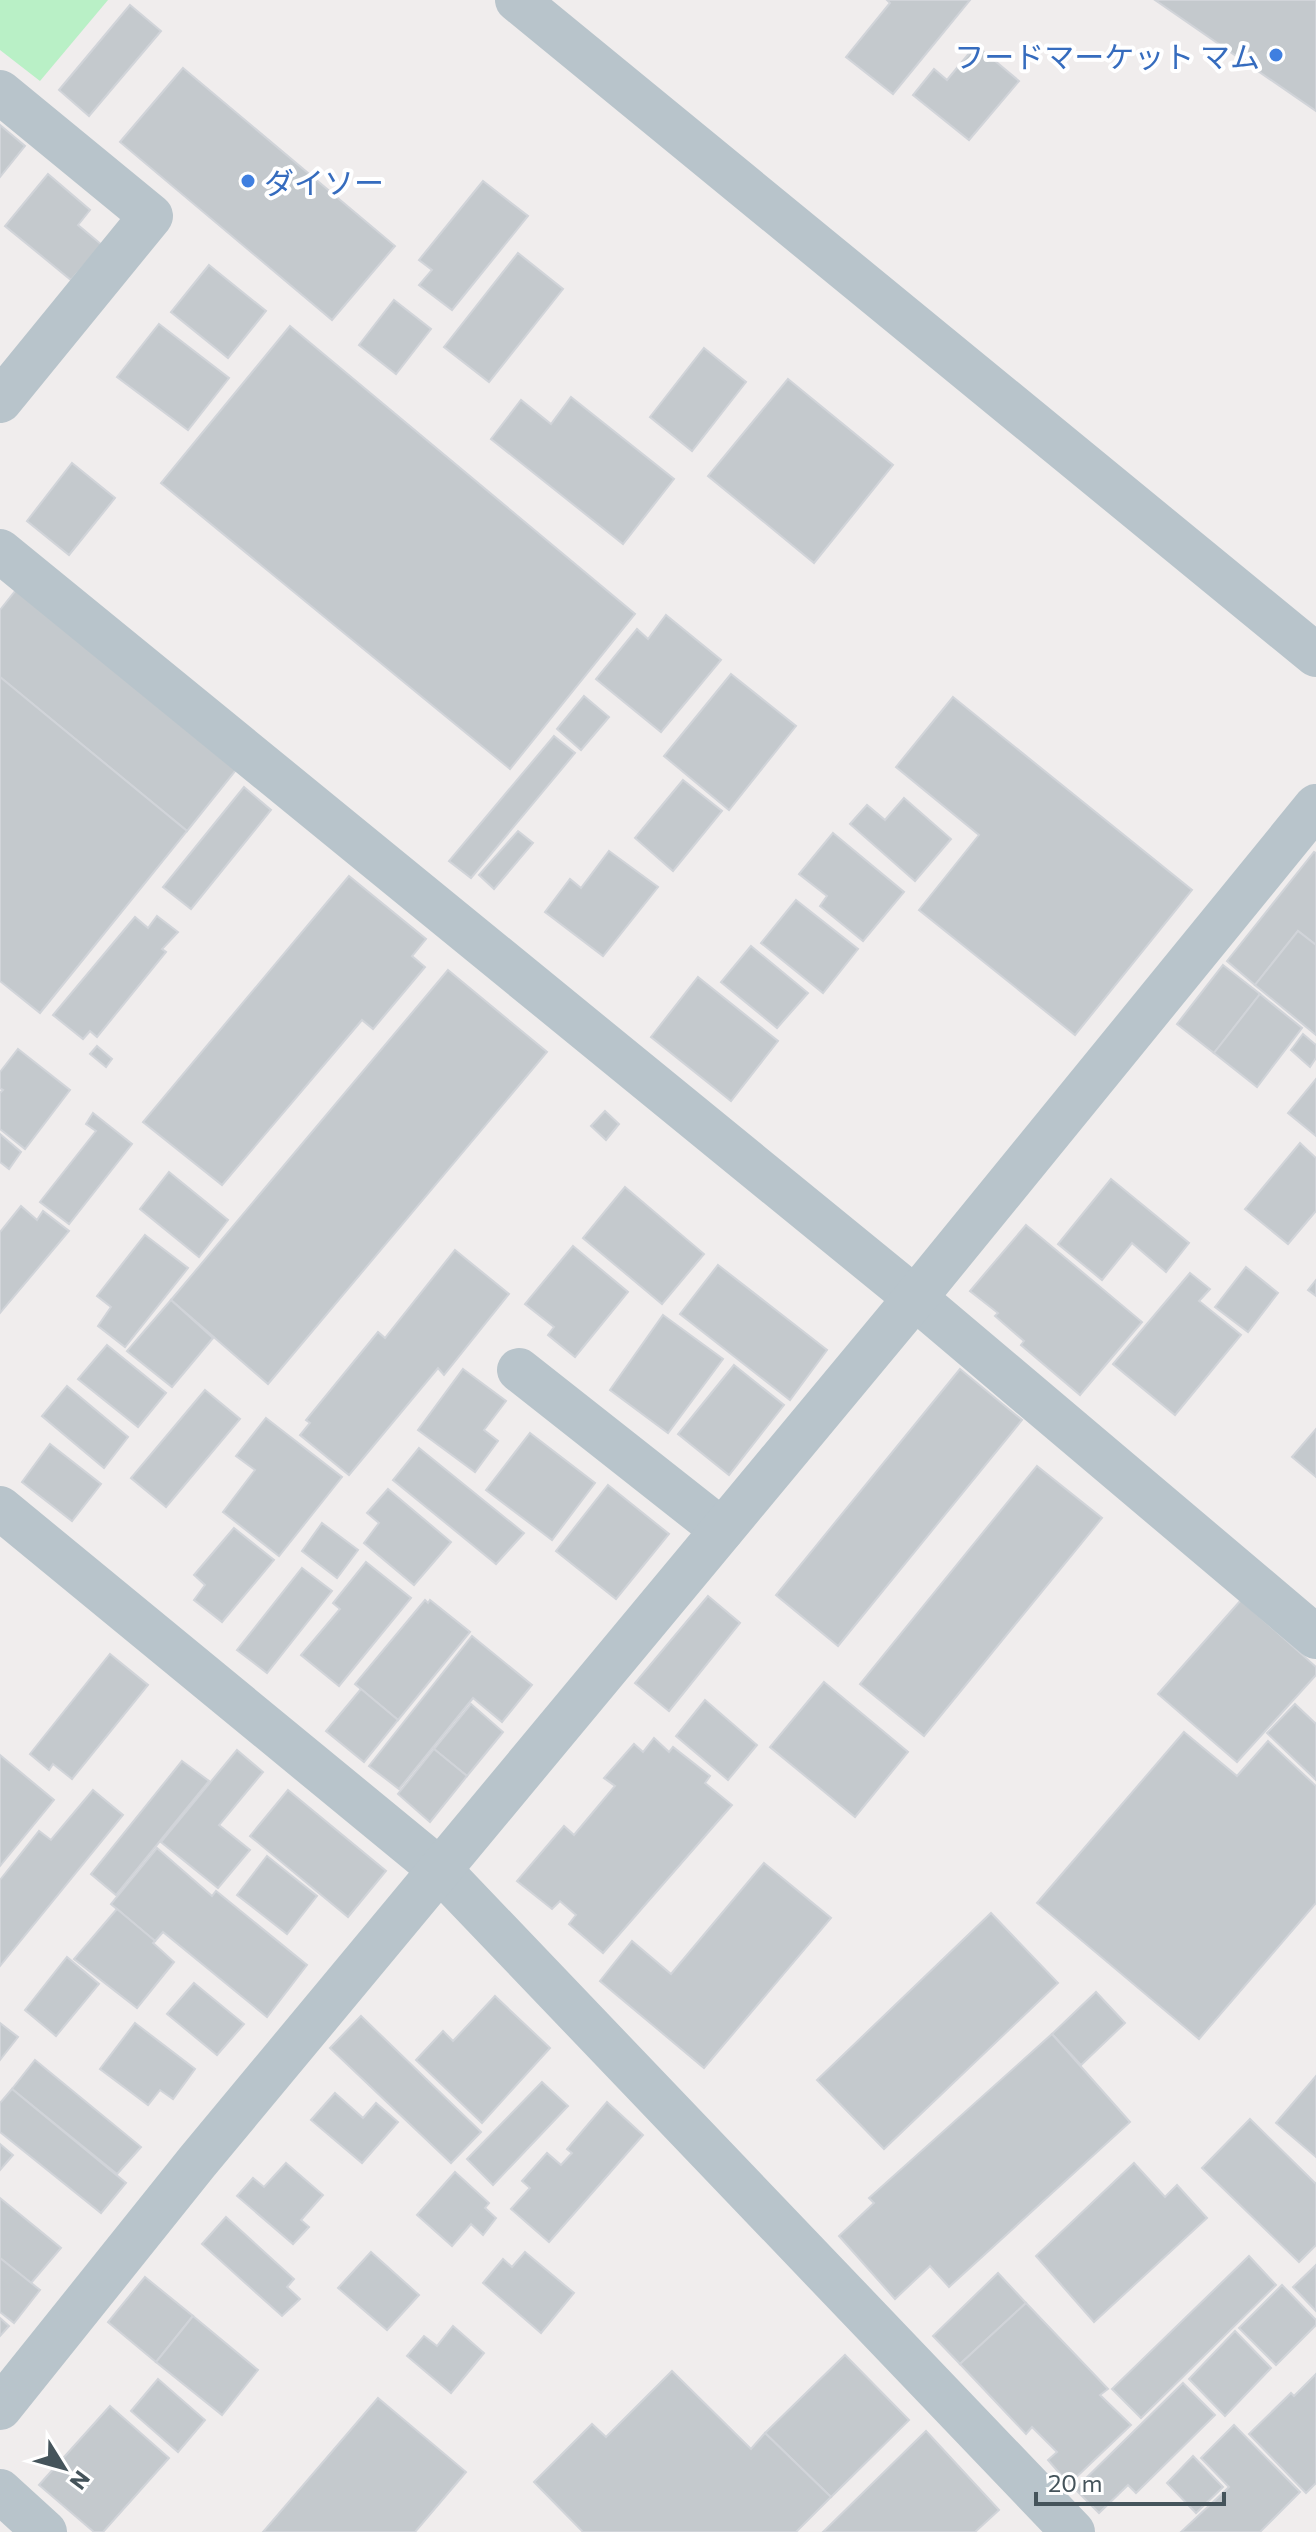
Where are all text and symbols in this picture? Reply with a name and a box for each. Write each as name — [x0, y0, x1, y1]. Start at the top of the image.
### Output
place label: フードマーケット マム — [954, 37, 1260, 74]
marker: フードマーケット マム — [1267, 46, 1285, 64]
place label: ダイソー — [264, 163, 384, 200]
marker: ダイソー — [239, 172, 257, 190]
north arrow — [24, 2428, 104, 2508]
scale bar — [1036, 2456, 1224, 2506]
text: N — [65, 2466, 96, 2495]
text: 20 m — [1048, 2468, 1102, 2497]

